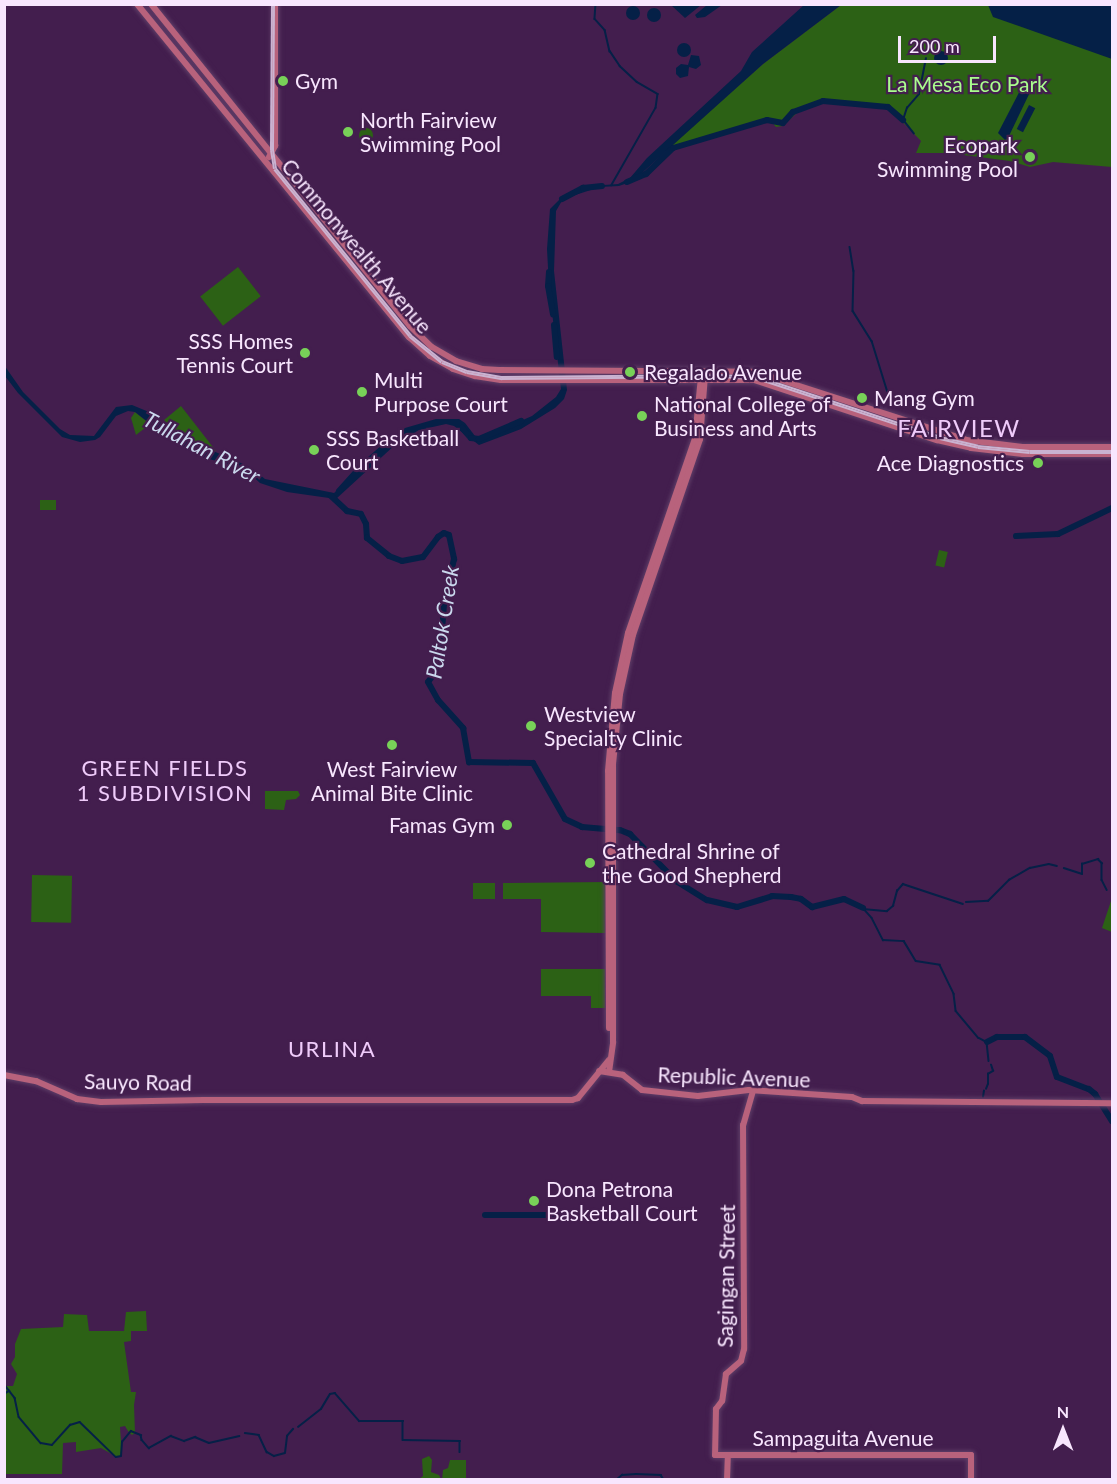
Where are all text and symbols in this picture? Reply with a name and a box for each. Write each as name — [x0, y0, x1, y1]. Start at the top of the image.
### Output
scale bar — [901, 24, 998, 62]
text: 200 m — [909, 35, 960, 57]
place label: Gym — [295, 68, 338, 94]
park label: La Mesa Eco Park — [886, 71, 1048, 97]
marker: Gym — [276, 74, 290, 88]
place label: North Fairview Swimming Pool — [360, 107, 501, 157]
marker: North Fairview Swimming Pool — [341, 125, 355, 139]
place label: Ecopark Swimming Pool — [877, 132, 1018, 182]
marker: Ecopark Swimming Pool — [1023, 150, 1037, 164]
street label: Commonwealth Avenue — [276, 153, 438, 339]
place label: SSS Homes Tennis Court — [177, 328, 293, 378]
marker: SSS Homes Tennis Court — [298, 346, 312, 360]
place label: Regalado Avenue — [644, 359, 803, 385]
marker: Regalado Avenue — [621, 363, 639, 381]
place label: Multi Purpose Court — [374, 367, 508, 417]
marker: Multi Purpose Court — [355, 385, 369, 399]
place label: Mang Gym — [874, 385, 975, 411]
place label: National College of Business and Arts — [654, 391, 830, 441]
marker: Mang Gym — [855, 391, 869, 405]
water label: Tullahan River — [139, 405, 265, 489]
marker: National College of Business and Arts — [635, 409, 649, 423]
district label: FAIRVIEW — [897, 414, 1021, 442]
place label: SSS Basketball Court — [326, 425, 459, 475]
marker: SSS Basketball Court — [307, 443, 321, 457]
place label: Ace Diagnostics — [877, 450, 1024, 476]
marker: Ace Diagnostics — [1029, 454, 1047, 472]
water label: Paltok Creek — [420, 563, 464, 681]
place label: Westview Specialty Clinic — [544, 701, 683, 751]
marker: Westview Specialty Clinic — [522, 717, 540, 735]
marker: West Fairview Animal Bite Clinic — [383, 736, 401, 754]
district label: GREEN FIELDS 1 SUBDIVISION — [77, 754, 253, 806]
place label: West Fairview Animal Bite Clinic — [311, 756, 473, 806]
place label: Famas Gym — [389, 812, 495, 838]
marker: Famas Gym — [500, 818, 514, 832]
place label: Cathedral Shrine of the Good Shepherd — [602, 838, 781, 888]
marker: Cathedral Shrine of the Good Shepherd — [583, 856, 597, 870]
district label: URLINA — [288, 1036, 376, 1062]
street label: Republic Avenue — [657, 1062, 811, 1092]
street label: Sauyo Road — [84, 1068, 192, 1096]
place label: Dona Petrona Basketball Court — [546, 1176, 698, 1226]
marker: Dona Petrona Basketball Court — [527, 1194, 541, 1208]
street label: Sagingan Street — [712, 1204, 740, 1348]
north arrow — [1033, 1400, 1093, 1460]
text: N — [1057, 1402, 1069, 1421]
street label: Sampaguita Avenue — [752, 1425, 934, 1451]

